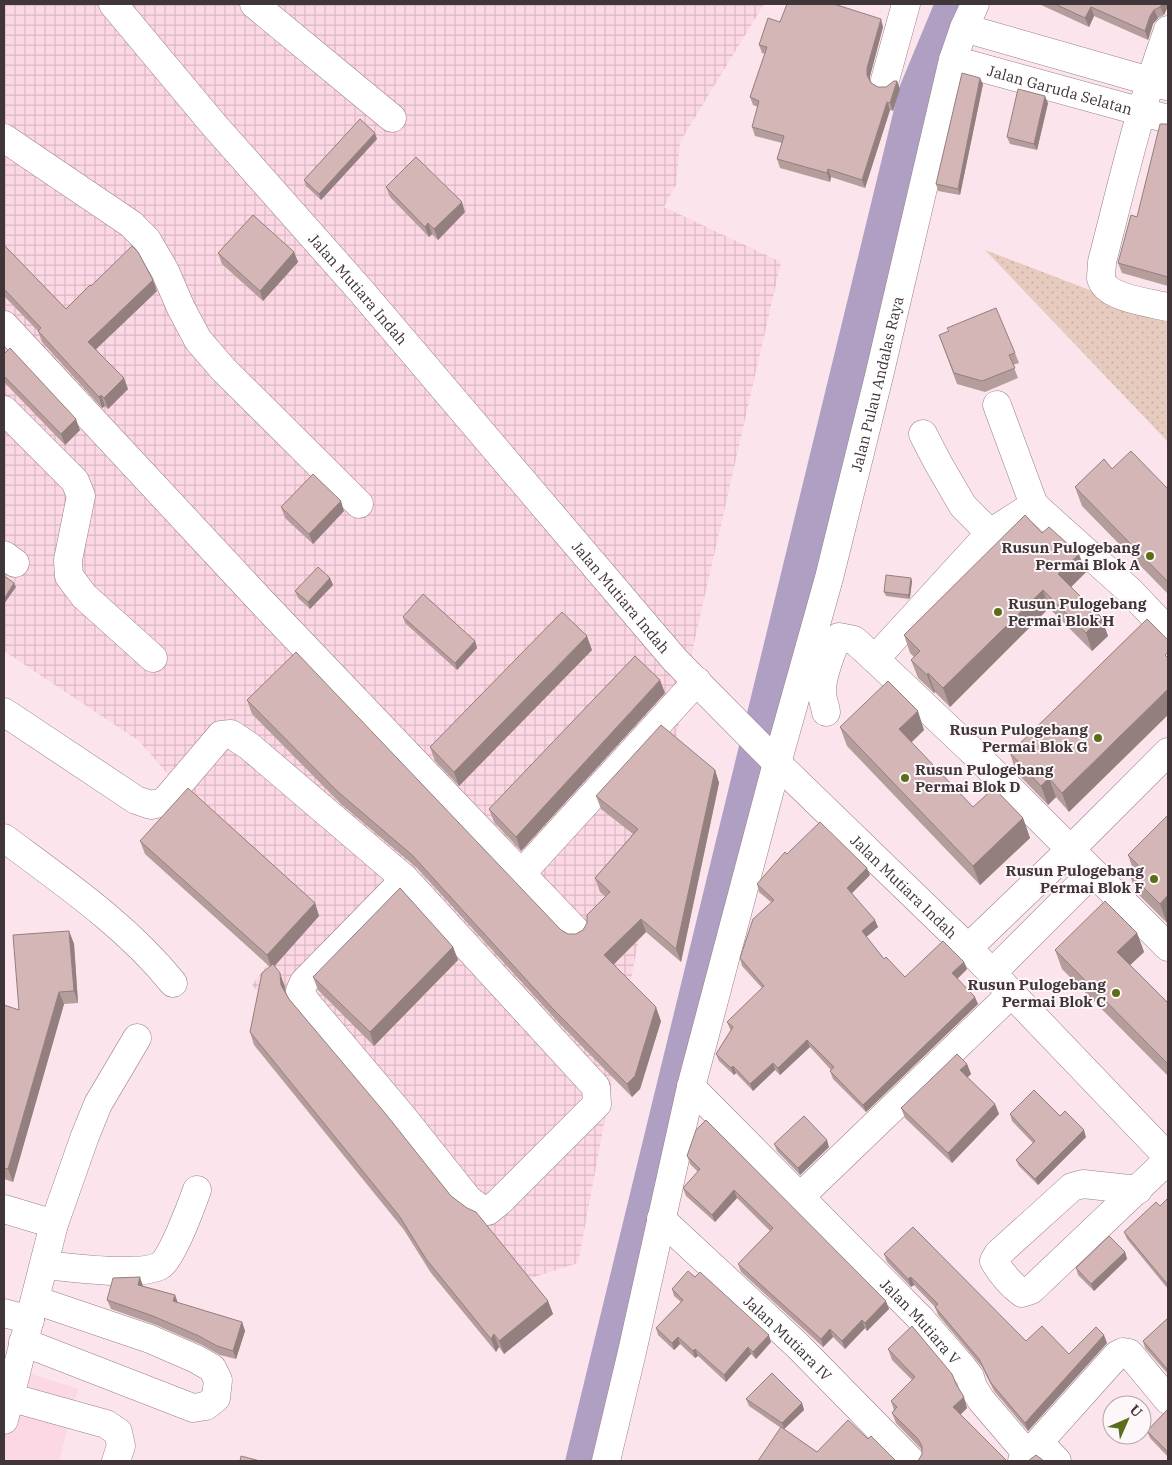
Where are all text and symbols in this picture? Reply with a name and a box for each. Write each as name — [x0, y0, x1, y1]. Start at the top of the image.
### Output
street label: Jalan Garuda Selatan — [985, 60, 1135, 118]
street label: Jalan Mutiara Indah — [305, 229, 412, 348]
street label: Jalan Pulau Andalas Raya — [846, 294, 907, 473]
street label: Jalan Mutiara Indah — [568, 537, 674, 657]
place label: Rusun Pulogebang Permai Blok A — [1002, 538, 1141, 574]
marker: Rusun Pulogebang Permai Blok A — [1144, 550, 1156, 562]
place label: Rusun Pulogebang Permai Blok H — [1008, 594, 1147, 630]
marker: Rusun Pulogebang Permai Blok H — [992, 606, 1004, 618]
place label: Rusun Pulogebang Permai Blok G — [950, 720, 1088, 756]
marker: Rusun Pulogebang Permai Blok G — [1092, 732, 1104, 744]
place label: Rusun Pulogebang Permai Blok D — [915, 760, 1054, 796]
marker: Rusun Pulogebang Permai Blok D — [899, 772, 911, 784]
street label: Jalan Mutiara Indah — [847, 830, 962, 942]
place label: Rusun Pulogebang Permai Blok F — [1006, 861, 1144, 897]
marker: Rusun Pulogebang Permai Blok F — [1148, 873, 1160, 885]
place label: Rusun Pulogebang Permai Blok C — [968, 975, 1106, 1011]
marker: Rusun Pulogebang Permai Blok C — [1110, 987, 1122, 999]
street label: Jalan Mutiara V — [877, 1274, 965, 1368]
street label: Jalan Mutiara IV — [740, 1291, 836, 1385]
north arrow — [1102, 1395, 1152, 1445]
text: U — [1126, 1401, 1147, 1421]

